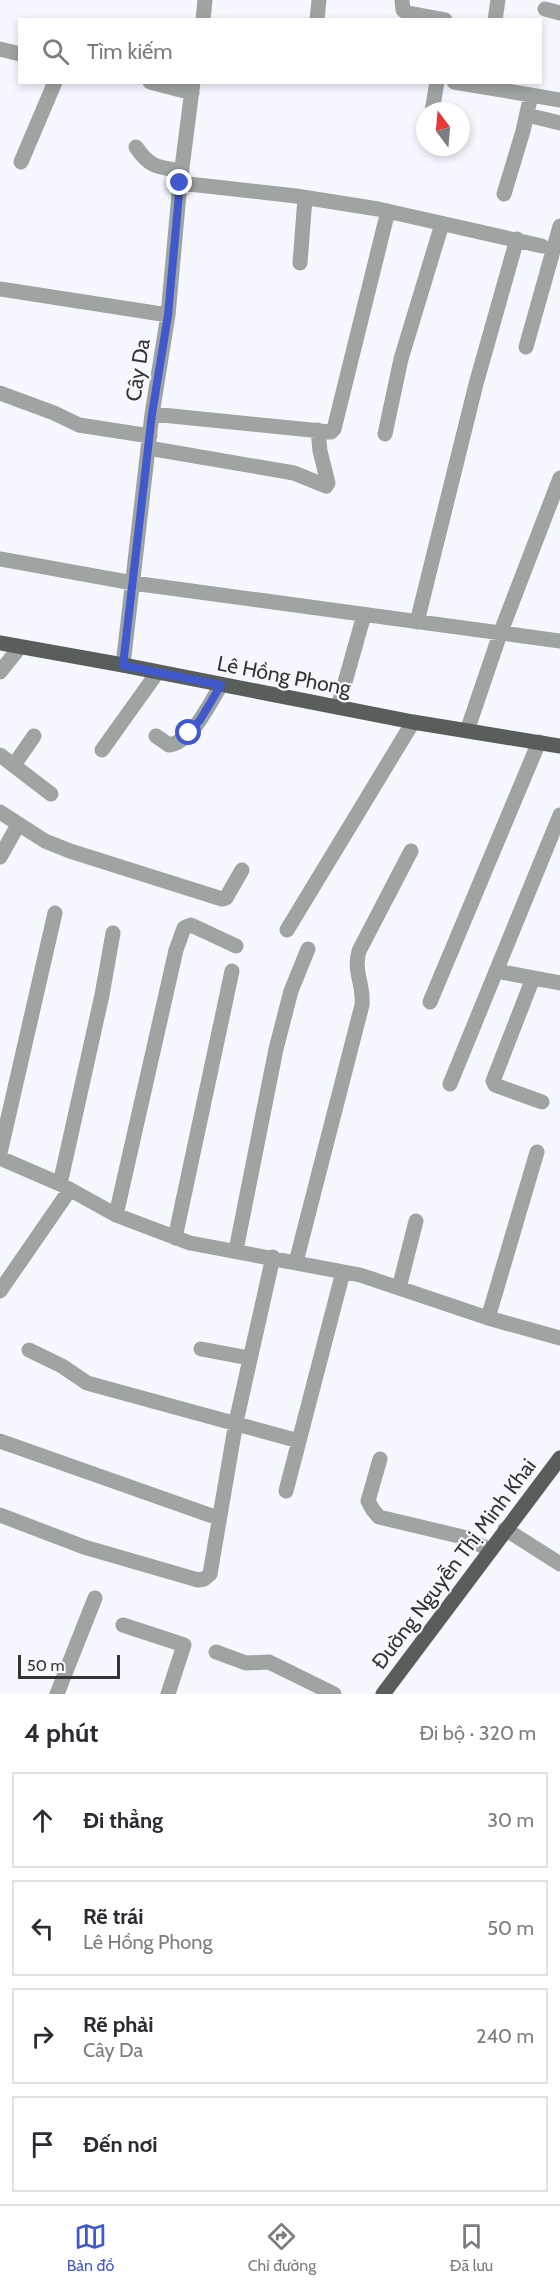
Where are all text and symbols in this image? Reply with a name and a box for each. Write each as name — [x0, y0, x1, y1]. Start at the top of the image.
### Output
search box — [18, 18, 542, 84]
icon: search — [39, 35, 72, 68]
text: Tìm kiếm — [87, 38, 173, 65]
north arrow — [416, 102, 470, 156]
route end — [166, 169, 192, 195]
street label: Cây Da — [120, 337, 155, 403]
street label: Lê Hồng Phong — [215, 650, 354, 701]
route start — [175, 719, 201, 745]
street label: Đường Nguyễn Thị Minh Khai — [366, 1454, 541, 1674]
scale bar — [18, 1652, 120, 1680]
text: 50 m — [27, 1656, 64, 1675]
text: 4 phút — [24, 1717, 98, 1749]
text: Đi bộ · 320 m — [420, 1721, 536, 1745]
icon: ahead — [26, 1804, 59, 1837]
text: Đi thẳng — [83, 1807, 163, 1834]
text: 30 m — [487, 1808, 534, 1832]
text: Rẽ trái — [83, 1903, 144, 1930]
icon: left — [26, 1912, 59, 1945]
text: 50 m — [487, 1916, 534, 1940]
text: Lê Hồng Phong — [83, 1930, 212, 1954]
text: Rẽ phải — [83, 2011, 154, 2038]
icon: right — [26, 2020, 59, 2053]
text: 240 m — [476, 2024, 534, 2048]
text: Cây Da — [83, 2038, 143, 2062]
icon: arrive — [26, 2128, 59, 2161]
text: Đến nơi — [83, 2131, 157, 2158]
tab: Bản đồ — [67, 2220, 114, 2275]
tab: Chỉ đường — [248, 2220, 316, 2275]
tab: Đã lưu — [450, 2220, 493, 2275]

